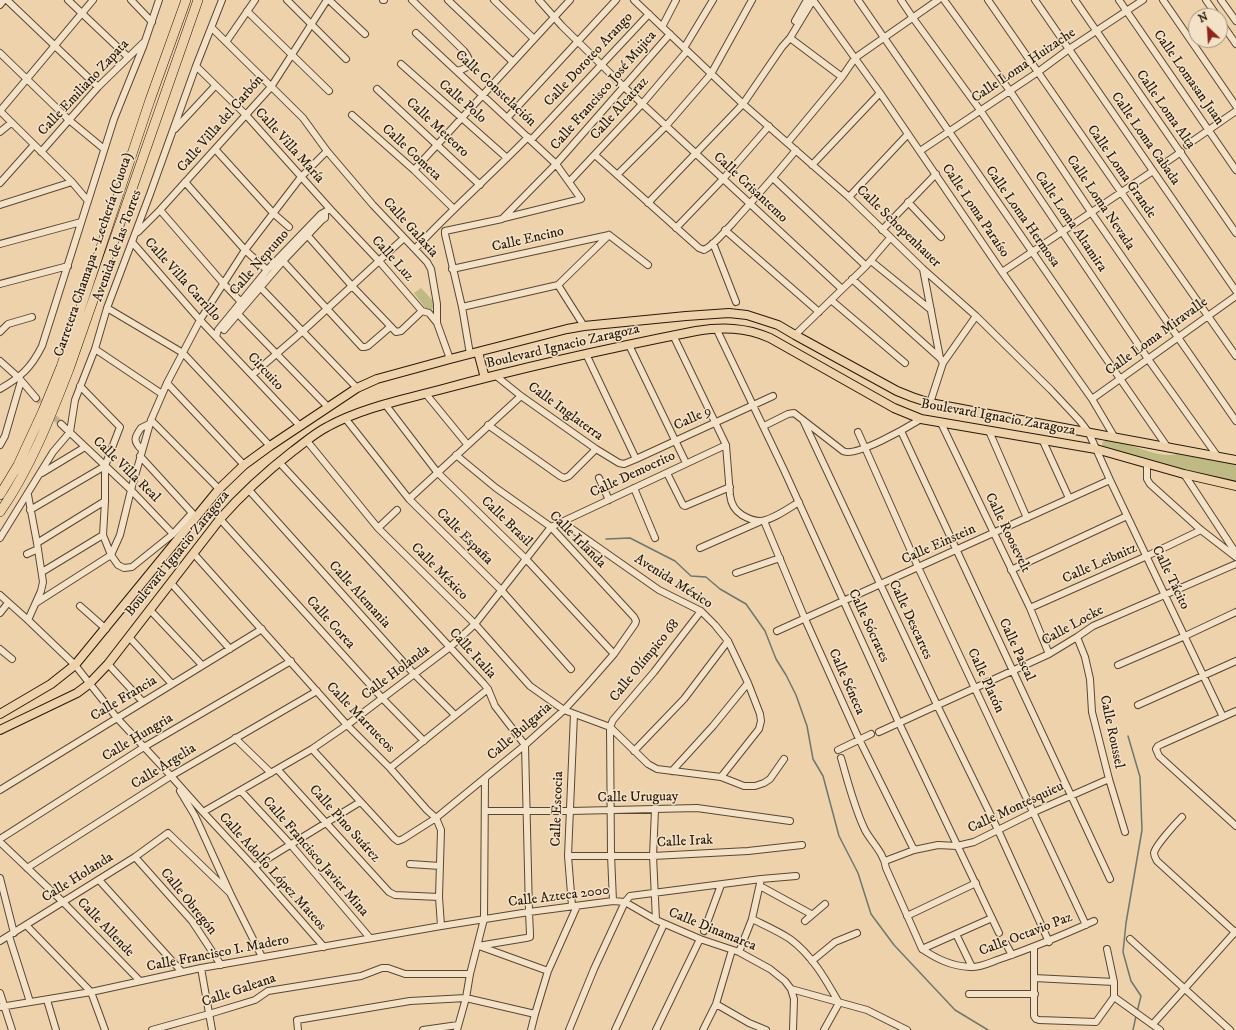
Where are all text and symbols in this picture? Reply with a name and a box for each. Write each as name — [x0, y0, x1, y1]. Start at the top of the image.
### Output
north arrow — [1188, 8, 1228, 48]
street label: Calle Doroteo Arango — [541, 9, 637, 111]
text: N — [1196, 10, 1210, 26]
street label: Calle Loma Huizache — [969, 25, 1079, 107]
street label: Calle Lomasan Juan — [1149, 27, 1227, 129]
street label: Calle Francisco José Mujica — [548, 28, 660, 154]
street label: Calle Emiliano Zapata — [35, 36, 133, 140]
street label: Calle Constelación — [451, 47, 539, 131]
street label: Calle Loma Alta — [1132, 67, 1198, 153]
street label: Calle Villa del Carbón — [174, 72, 268, 176]
street label: Calle Alcatraz — [587, 74, 653, 144]
street label: Calle Polo — [435, 77, 489, 127]
street label: Calle Loma Cabada — [1107, 89, 1183, 189]
street label: Calle Meteoro — [402, 95, 472, 161]
street label: Calle Villa María — [251, 105, 327, 187]
street label: Calle Cometa — [378, 121, 444, 185]
street label: Calle Loma Grande — [1083, 122, 1159, 222]
street label: Calle Crisantemo — [709, 149, 791, 227]
street label: Carretera Chamapa - Lechería (Cuota) — [51, 151, 137, 359]
street label: Calle Loma Nevada — [1062, 152, 1138, 254]
street label: Calle Loma Paraíso — [938, 161, 1012, 261]
street label: Calle Loma Hermosa — [981, 163, 1063, 271]
street label: Calle Loma Altamira — [1030, 169, 1110, 275]
street label: Calle Schopenhauer — [852, 182, 944, 272]
street label: Avenida de las Torres — [90, 188, 146, 304]
street label: Calle Galaxia — [379, 195, 441, 261]
street label: Calle Encino — [490, 224, 566, 256]
street label: Calle Neptuno — [227, 227, 293, 299]
street label: Calle Luz — [367, 233, 417, 285]
street label: Calle Villa Carrillo — [140, 235, 224, 325]
street label: Calle Loma Miravalle — [1102, 294, 1212, 380]
street label: Boulevard Ignacio Zaragoza — [485, 321, 641, 373]
street label: Circuito — [243, 350, 287, 394]
street label: Calle Inglaterra — [524, 379, 606, 445]
street label: Boulevard Ignacio Zaragoza — [919, 396, 1077, 440]
street label: Calle 9 — [672, 403, 714, 435]
street label: Calle Villa Real — [89, 434, 163, 506]
street label: Calle Democrito — [588, 448, 678, 502]
street label: Boulevard Ignacio Zaragoza — [122, 488, 234, 620]
street label: Calle Roosevelt — [981, 491, 1033, 575]
street label: Calle Brasil — [477, 493, 535, 551]
street label: Calle España — [432, 505, 496, 569]
street label: Calle Irlanda — [545, 508, 609, 572]
street label: Calle Einstein — [899, 521, 979, 569]
street label: Calle México — [407, 540, 471, 604]
street label: Calle Leibnitz — [1060, 540, 1140, 588]
street label: Calle Tácito — [1147, 543, 1193, 613]
street label: Avenida México — [631, 551, 715, 613]
street label: Calle Alemania — [324, 558, 394, 632]
street label: Calle Descartes — [884, 578, 936, 662]
street label: Calle Sócrates — [844, 587, 892, 665]
street label: Calle Corea — [302, 593, 358, 653]
street label: Calle Locke — [1039, 602, 1107, 650]
street label: Calle Olímpico 68 — [607, 616, 683, 706]
street label: Calle Pascal — [994, 616, 1038, 684]
street label: Calle Italia — [445, 625, 499, 683]
street label: Calle Holanda — [359, 642, 433, 704]
street label: Calle Séneca — [824, 646, 868, 718]
street label: Calle Platón — [963, 646, 1007, 716]
street label: Calle Francia — [88, 673, 160, 725]
street label: Calle Marruecos — [322, 679, 398, 757]
street label: Calle Roussel — [1095, 694, 1127, 770]
street label: Calle Bulgaria — [484, 699, 556, 765]
street label: Calle Hungria — [100, 710, 176, 766]
street label: Calle Argelia — [129, 741, 199, 793]
street label: Calle Escocia — [548, 771, 568, 847]
street label: Calle Montesquieu — [965, 778, 1067, 838]
street label: Calle Pino Suárez — [305, 782, 383, 866]
street label: Calle Uruguay — [597, 789, 679, 807]
street label: Calle Francisco Javier Mina — [258, 794, 372, 920]
street label: Calle Adolfo López Mateos — [215, 810, 329, 934]
street label: Calle Irak — [656, 832, 714, 852]
street label: Calle Holanda — [39, 849, 117, 907]
street label: Calle Obregón — [156, 865, 220, 939]
street label: Calle Azteca 2000 — [507, 882, 611, 912]
street label: Calle Allende — [73, 895, 137, 961]
street label: Calle Dinamarca — [666, 905, 758, 955]
street label: Calle Octavio Paz — [977, 910, 1075, 960]
street label: Calle Francisco I. Madero — [145, 932, 291, 976]
street label: Calle Galeana — [200, 970, 278, 1012]

